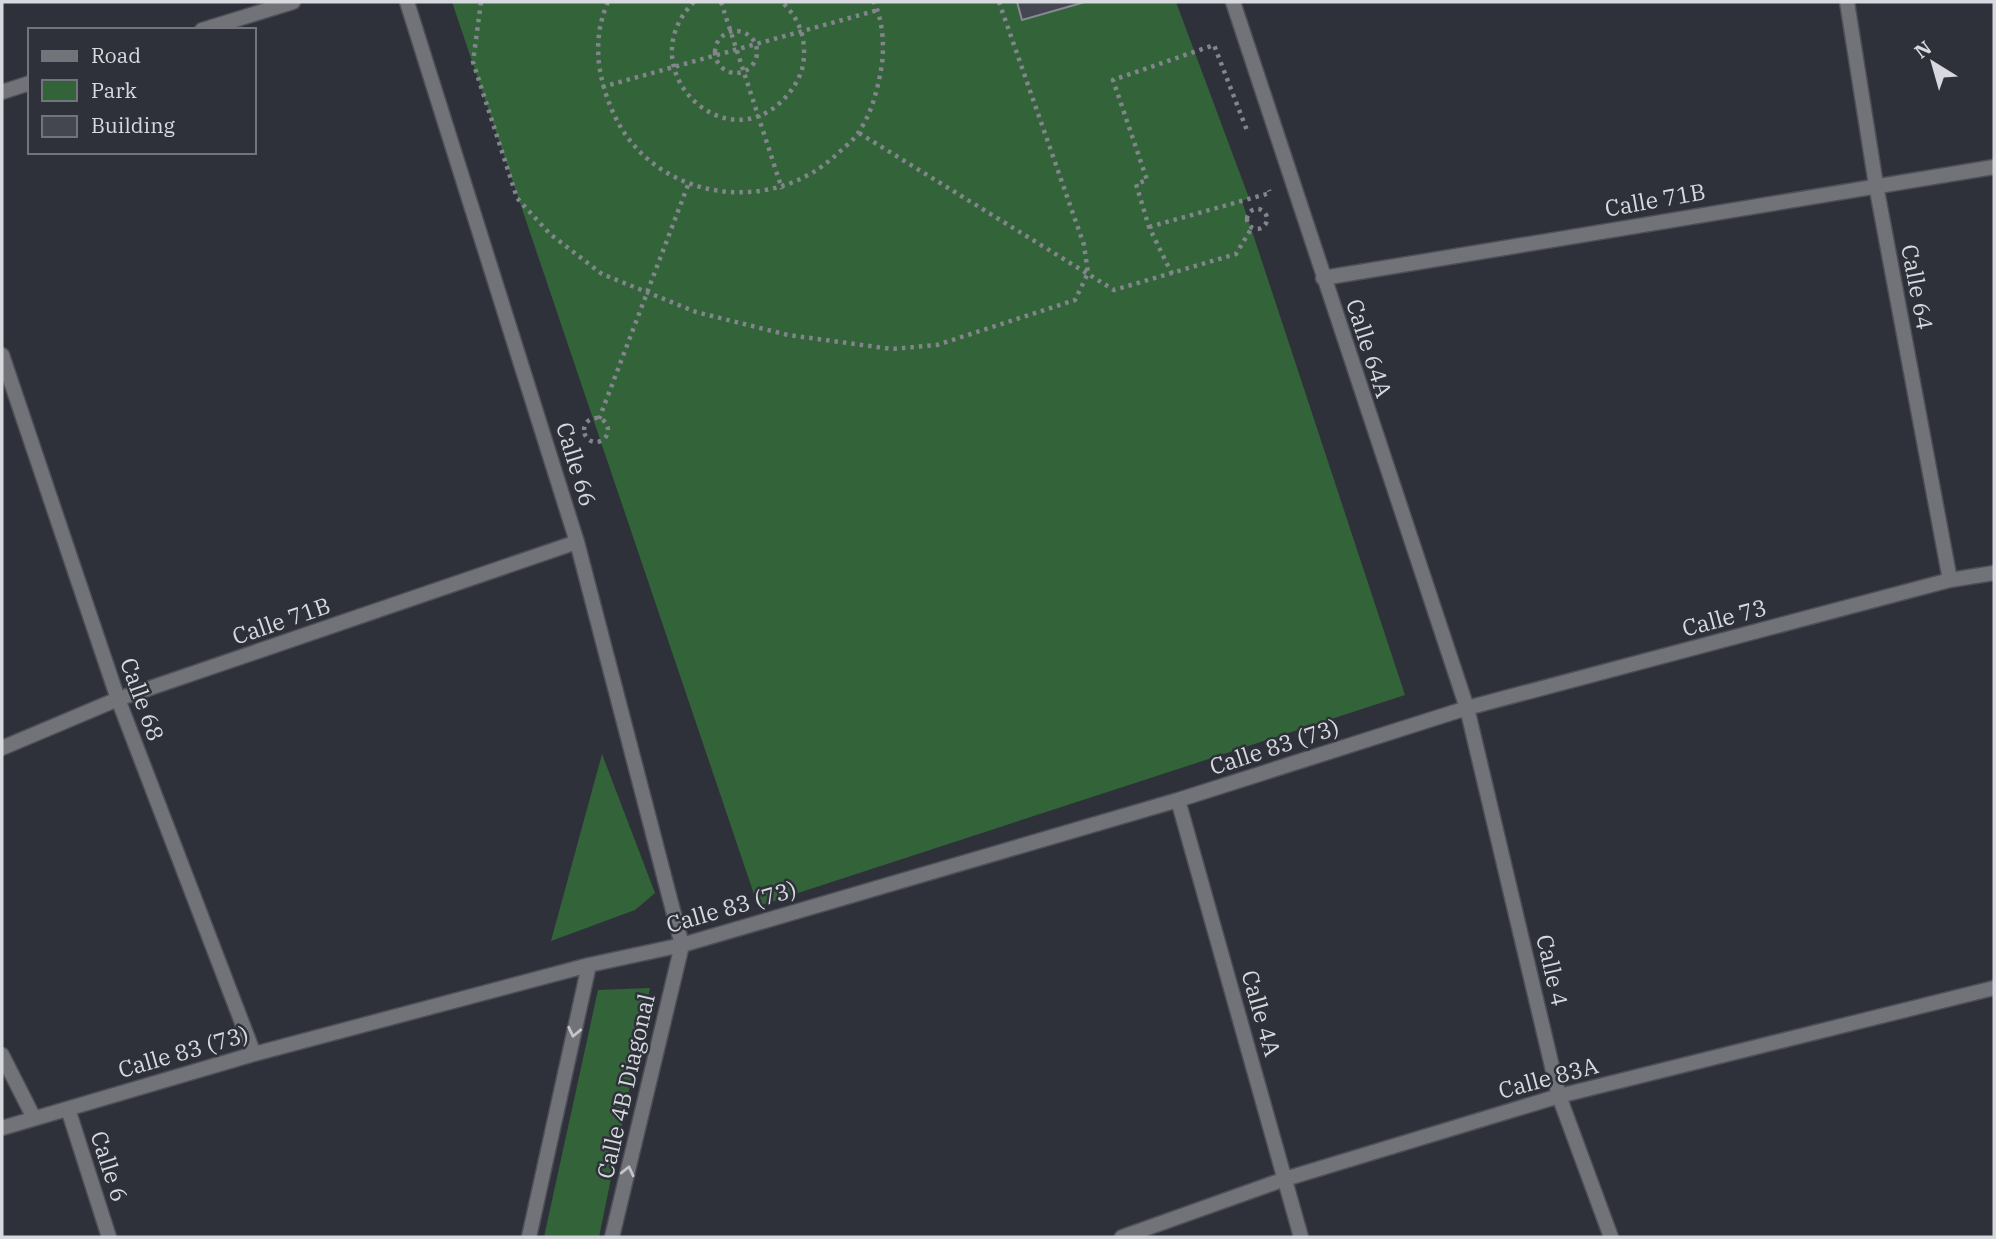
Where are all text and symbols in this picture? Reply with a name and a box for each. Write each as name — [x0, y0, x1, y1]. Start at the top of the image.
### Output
legend — [28, 28, 256, 154]
north arrow — [1898, 28, 1968, 98]
text: N — [1910, 35, 1936, 64]
text: Road — [91, 41, 141, 69]
text: Park — [91, 76, 138, 104]
text: Building — [91, 111, 176, 139]
street label: Calle 71B — [1602, 175, 1708, 223]
street label: Calle 64 — [1895, 242, 1941, 332]
street label: Calle 64A — [1340, 295, 1400, 401]
street label: Calle 66 — [550, 418, 604, 510]
street label: Calle 71B — [228, 589, 334, 651]
street label: Calle 73 — [1678, 591, 1770, 643]
street label: Calle 68 — [114, 653, 172, 745]
street label: Calle 83 (73) — [1205, 711, 1343, 781]
street label: Calle 83 (73) — [662, 873, 800, 939]
street label: Calle 4 — [1530, 931, 1576, 1009]
street label: Calle 4A — [1235, 966, 1289, 1060]
street label: Calle 4B Diagonal — [589, 991, 661, 1181]
street label: Calle 83 (73) — [114, 1018, 252, 1084]
one-way arrow — [568, 1026, 582, 1038]
street label: Calle 83A — [1495, 1049, 1601, 1105]
street label: Calle 6 — [85, 1127, 135, 1205]
one-way arrow — [620, 1165, 634, 1177]

